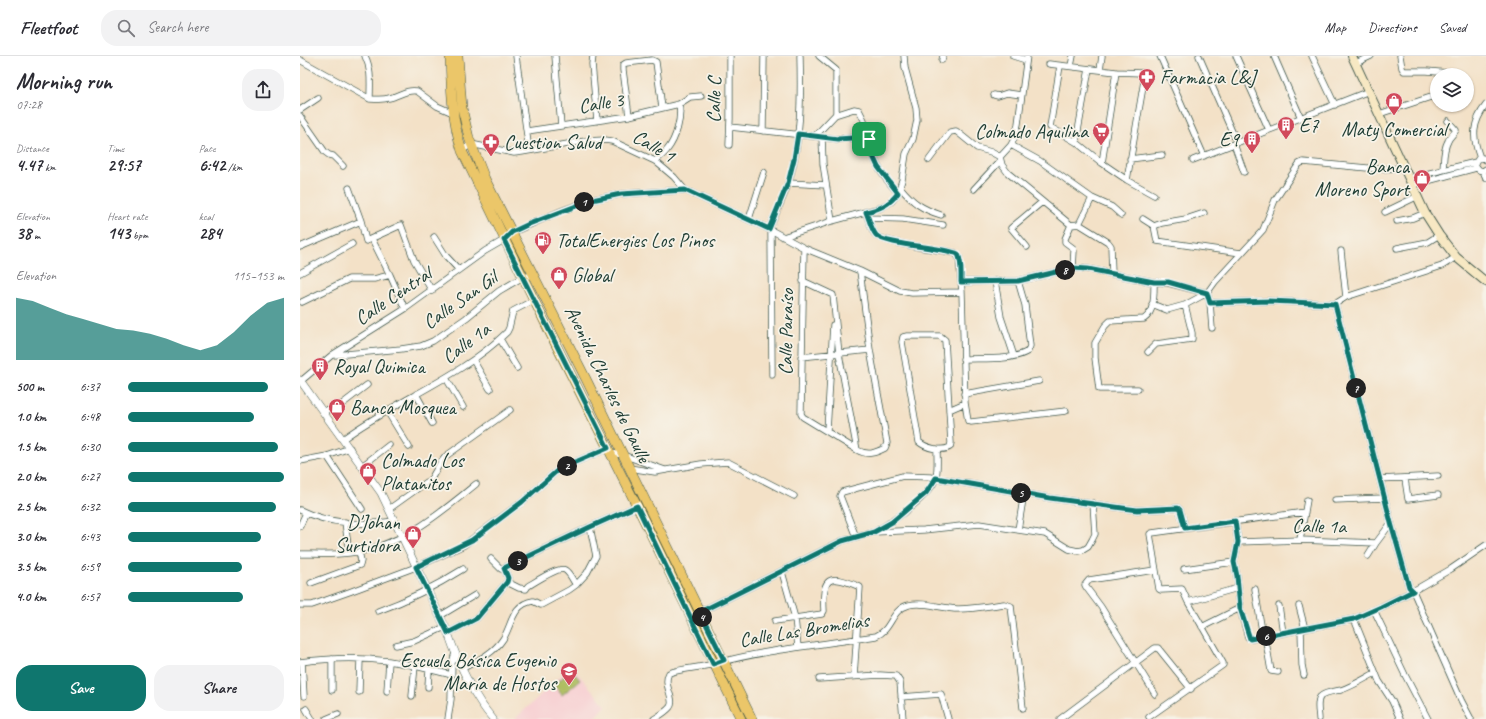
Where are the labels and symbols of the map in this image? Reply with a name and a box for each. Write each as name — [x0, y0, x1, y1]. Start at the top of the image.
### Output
place label: Farmacia L&J — [1160, 65, 1258, 90]
pharmacy icon: Farmacia L&J — [1137, 67, 1157, 92]
street label: Calle C — [701, 74, 727, 123]
street label: Calle 3 — [577, 87, 627, 119]
shop icon: Maty Comercial — [1384, 91, 1404, 116]
place label: E7 — [1299, 113, 1320, 138]
building icon: E7 — [1276, 115, 1296, 140]
place label: Maty Comercial — [1341, 117, 1450, 142]
place label: Colmado Aquilina — [975, 119, 1089, 144]
supermarket icon: Colmado Aquilina — [1091, 121, 1111, 146]
pin — [852, 122, 886, 156]
street label: Calle 1 — [628, 124, 681, 169]
place label: E9 — [1219, 127, 1241, 152]
building icon: E9 — [1242, 129, 1262, 154]
place label: Cuestion Salud — [504, 130, 605, 155]
pharmacy icon: Cuestion Salud — [481, 132, 501, 157]
place label: Banca Moreno Sport — [1315, 154, 1411, 202]
shop icon: Banca Moreno Sport — [1412, 168, 1432, 193]
pin: 1 — [574, 192, 594, 212]
place label: TotalEnergies Los Pinos — [556, 228, 716, 253]
fuel station icon: TotalEnergies Los Pinos — [533, 230, 553, 255]
street label: Calle Central — [350, 259, 439, 331]
pin: 8 — [1055, 260, 1075, 280]
street label: Calle San Gil — [418, 263, 505, 335]
place label: Global — [572, 263, 616, 288]
shop icon: Global — [549, 265, 569, 290]
street label: Calle Paraíso — [773, 288, 799, 375]
street label: Avenida Charles de Gaulle — [559, 302, 657, 468]
street label: Calle 1a — [437, 316, 496, 369]
place label: Royal Quimica — [333, 354, 426, 379]
building icon: Royal Quimica — [310, 356, 330, 381]
pin: 7 — [1346, 378, 1366, 398]
place label: Banca Mosquea — [350, 395, 458, 420]
shop icon: Banca Mosquea — [327, 397, 347, 422]
place label: Colmado Los Platanitos — [381, 448, 465, 496]
pin: 2 — [557, 456, 577, 476]
shop icon: Colmado Los Platanitos — [358, 461, 378, 486]
pin: 5 — [1011, 483, 1031, 503]
place label: D'Johan Surtidora — [335, 510, 401, 558]
street label: Calle 1a — [1292, 513, 1347, 539]
shop icon: D'Johan Surtidora — [403, 524, 423, 549]
pin: 3 — [508, 551, 528, 571]
pin: 4 — [692, 607, 712, 627]
street label: Calle Las Bromelias — [738, 607, 873, 653]
pin: 6 — [1256, 626, 1276, 646]
place label: Escuela Básica Eugenio María de Hostos — [400, 648, 558, 696]
school or university icon: Escuela Básica Eugenio María de Hostos — [559, 661, 579, 686]

